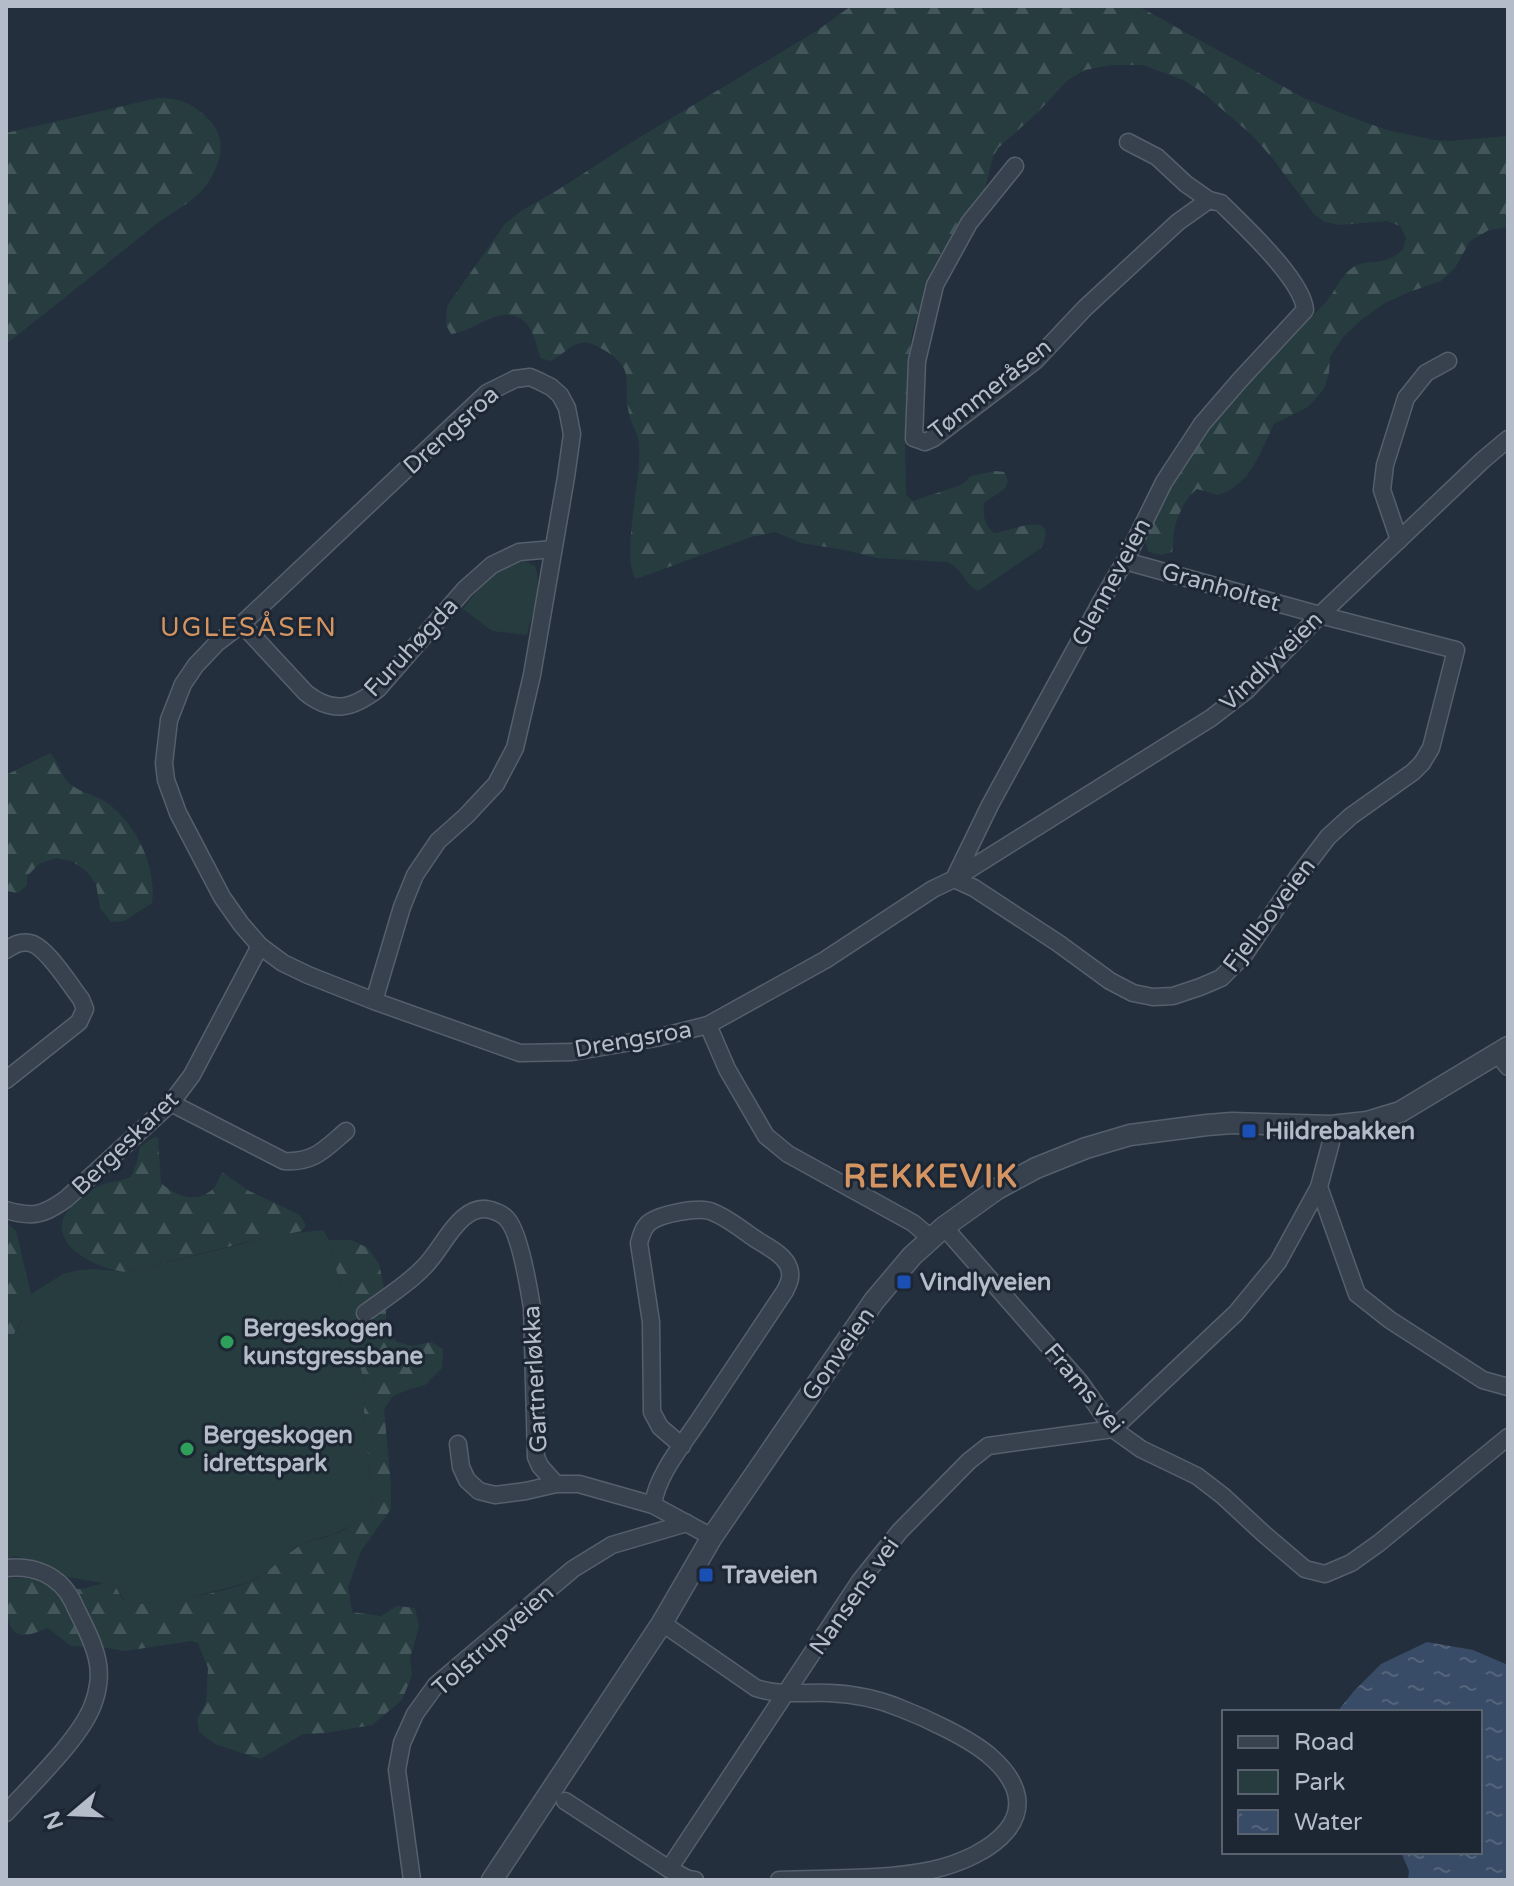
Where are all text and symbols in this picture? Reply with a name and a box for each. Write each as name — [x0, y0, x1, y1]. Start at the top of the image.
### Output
street label: Tømmeråsen — [923, 332, 1057, 446]
street label: Drengsroa — [398, 380, 505, 481]
street label: Glenneveien — [1066, 513, 1157, 651]
street label: Granholtet — [1158, 557, 1284, 618]
street label: Furuhøgda — [358, 592, 465, 703]
street label: Vindlyveien — [1214, 605, 1329, 717]
district label: UGLESÅSEN — [160, 611, 338, 643]
street label: Fjellboveien — [1217, 852, 1322, 978]
street label: Drengsroa — [572, 1015, 694, 1064]
street label: Bergeskaret — [66, 1085, 185, 1201]
place label: Hildrebakken — [1265, 1117, 1415, 1146]
marker: Hildrebakken — [1240, 1122, 1258, 1140]
district label: REKKEVIK — [843, 1158, 1019, 1196]
place label: Vindlyveien — [920, 1268, 1051, 1297]
marker: Vindlyveien — [895, 1273, 913, 1291]
street label: Gonveien — [796, 1302, 881, 1407]
street label: Gartnerløkka — [517, 1305, 554, 1453]
place label: Bergeskogen kunstgressbane — [243, 1314, 424, 1371]
marker: Bergeskogen kunstgressbane — [218, 1333, 236, 1351]
street label: Frams vei — [1038, 1337, 1130, 1439]
place label: Bergeskogen idrettspark — [203, 1421, 353, 1478]
marker: Bergeskogen idrettspark — [178, 1440, 196, 1458]
street label: Nansens vei — [803, 1532, 906, 1661]
place label: Traveien — [721, 1561, 818, 1590]
marker: Traveien — [697, 1566, 715, 1584]
street label: Tolstrupveien — [427, 1578, 560, 1702]
legend — [1222, 1710, 1482, 1854]
text: Road — [1294, 1728, 1354, 1757]
text: Park — [1294, 1768, 1345, 1797]
north arrow — [32, 1774, 112, 1854]
text: N — [39, 1808, 69, 1833]
text: Water — [1294, 1808, 1363, 1837]

